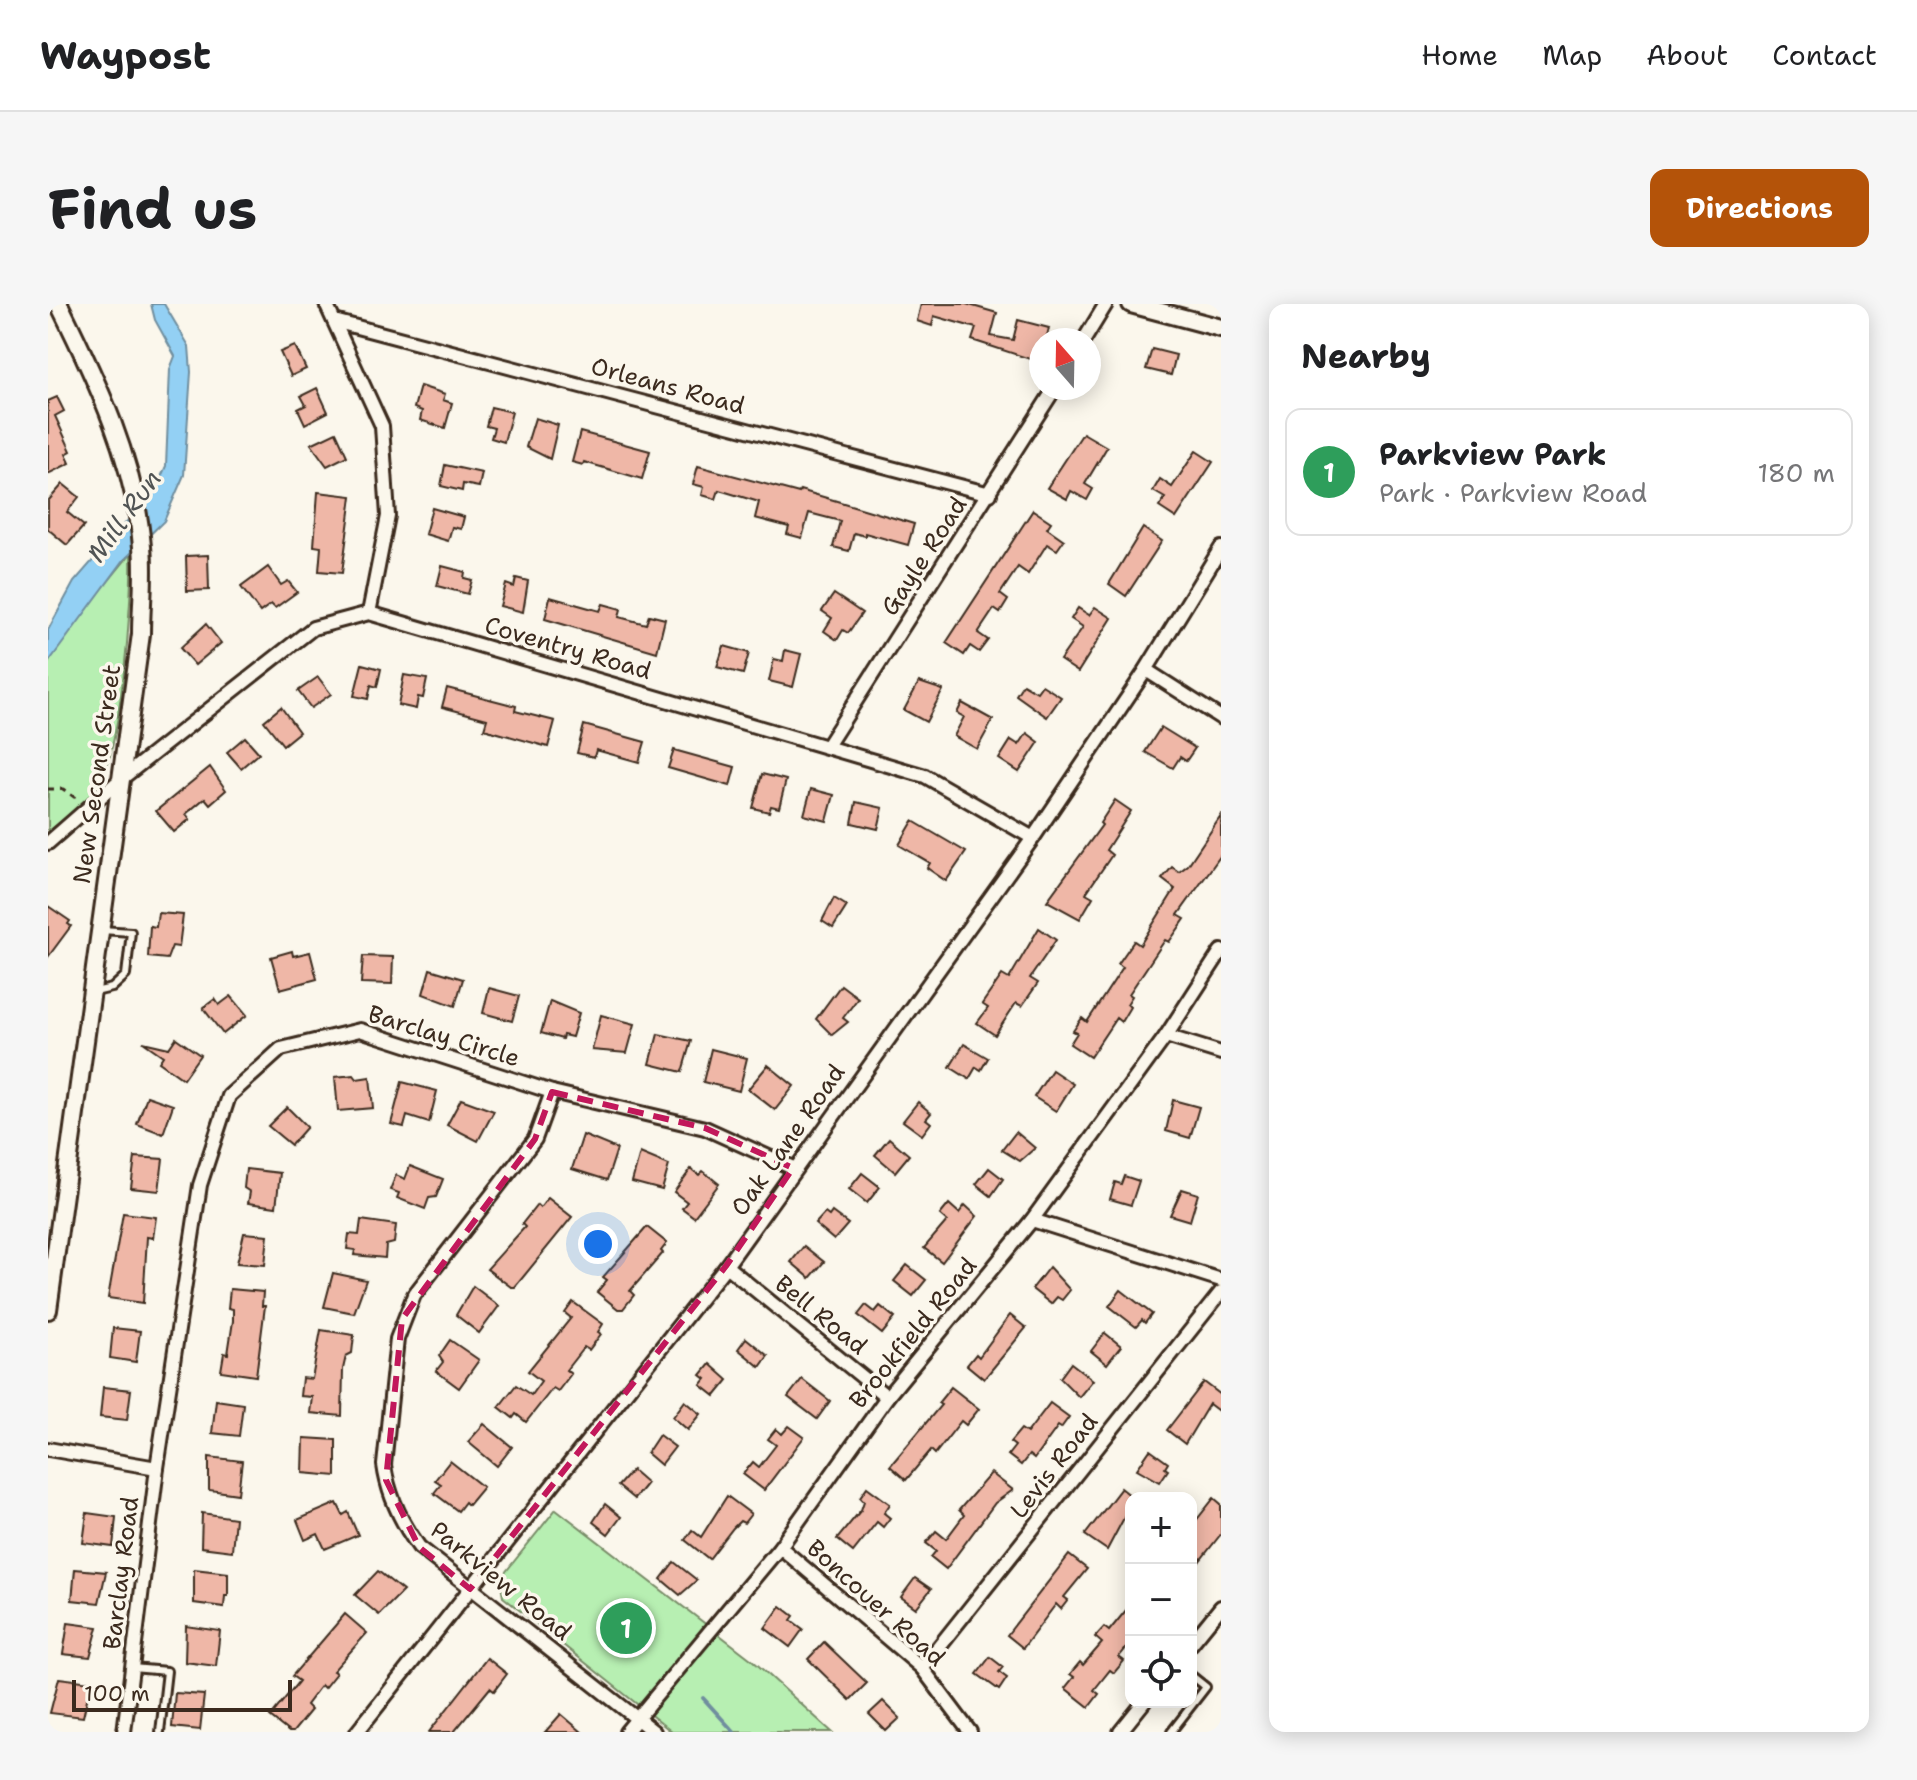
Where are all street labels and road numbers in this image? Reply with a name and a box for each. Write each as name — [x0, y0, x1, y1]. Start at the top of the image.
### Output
street label: Orleans Road — [588, 350, 748, 422]
street label: Gayle Road — [874, 490, 974, 622]
street label: Coventry Road — [481, 609, 655, 687]
street label: New Second Street — [66, 662, 128, 886]
street label: Barclay Circle — [364, 998, 524, 1074]
street label: Oak Lane Road — [724, 1058, 852, 1222]
street label: Brookfield Road — [842, 1251, 984, 1415]
street label: Bell Road — [768, 1268, 874, 1362]
street label: Levis Road — [1003, 1407, 1105, 1525]
street label: Barclay Road — [96, 1495, 146, 1651]
street label: Parkview Road — [424, 1514, 578, 1648]
street label: Boncouer Road — [800, 1532, 952, 1674]

